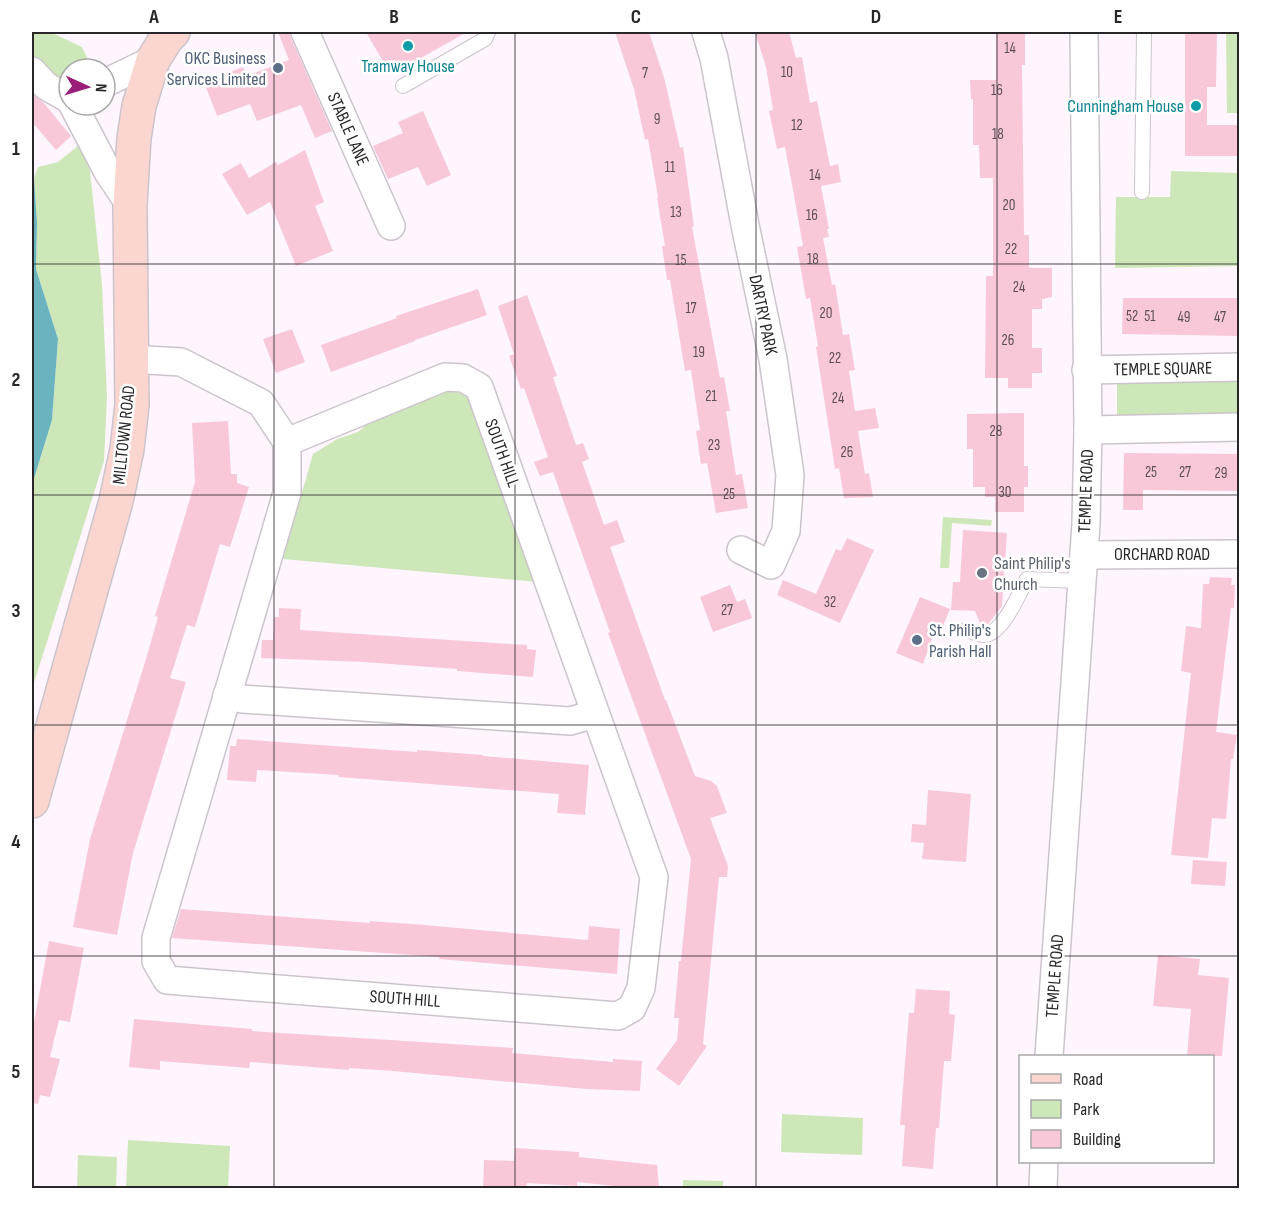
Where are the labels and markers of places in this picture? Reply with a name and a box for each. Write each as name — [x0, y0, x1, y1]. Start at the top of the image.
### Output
marker: Tramway House — [401, 39, 415, 53]
place label: OKC Business Services Limited — [167, 48, 266, 90]
place label: Tramway House — [361, 56, 455, 77]
marker: OKC Business Services Limited — [271, 61, 285, 75]
place label: Cunningham House — [1067, 96, 1184, 117]
marker: Cunningham House — [1189, 99, 1203, 113]
place label: Saint Philip's Church — [994, 553, 1071, 595]
marker: Saint Philip's Church — [975, 566, 989, 580]
place label: St. Philip's Parish Hall — [929, 620, 992, 662]
marker: St. Philip's Parish Hall — [910, 633, 924, 647]

